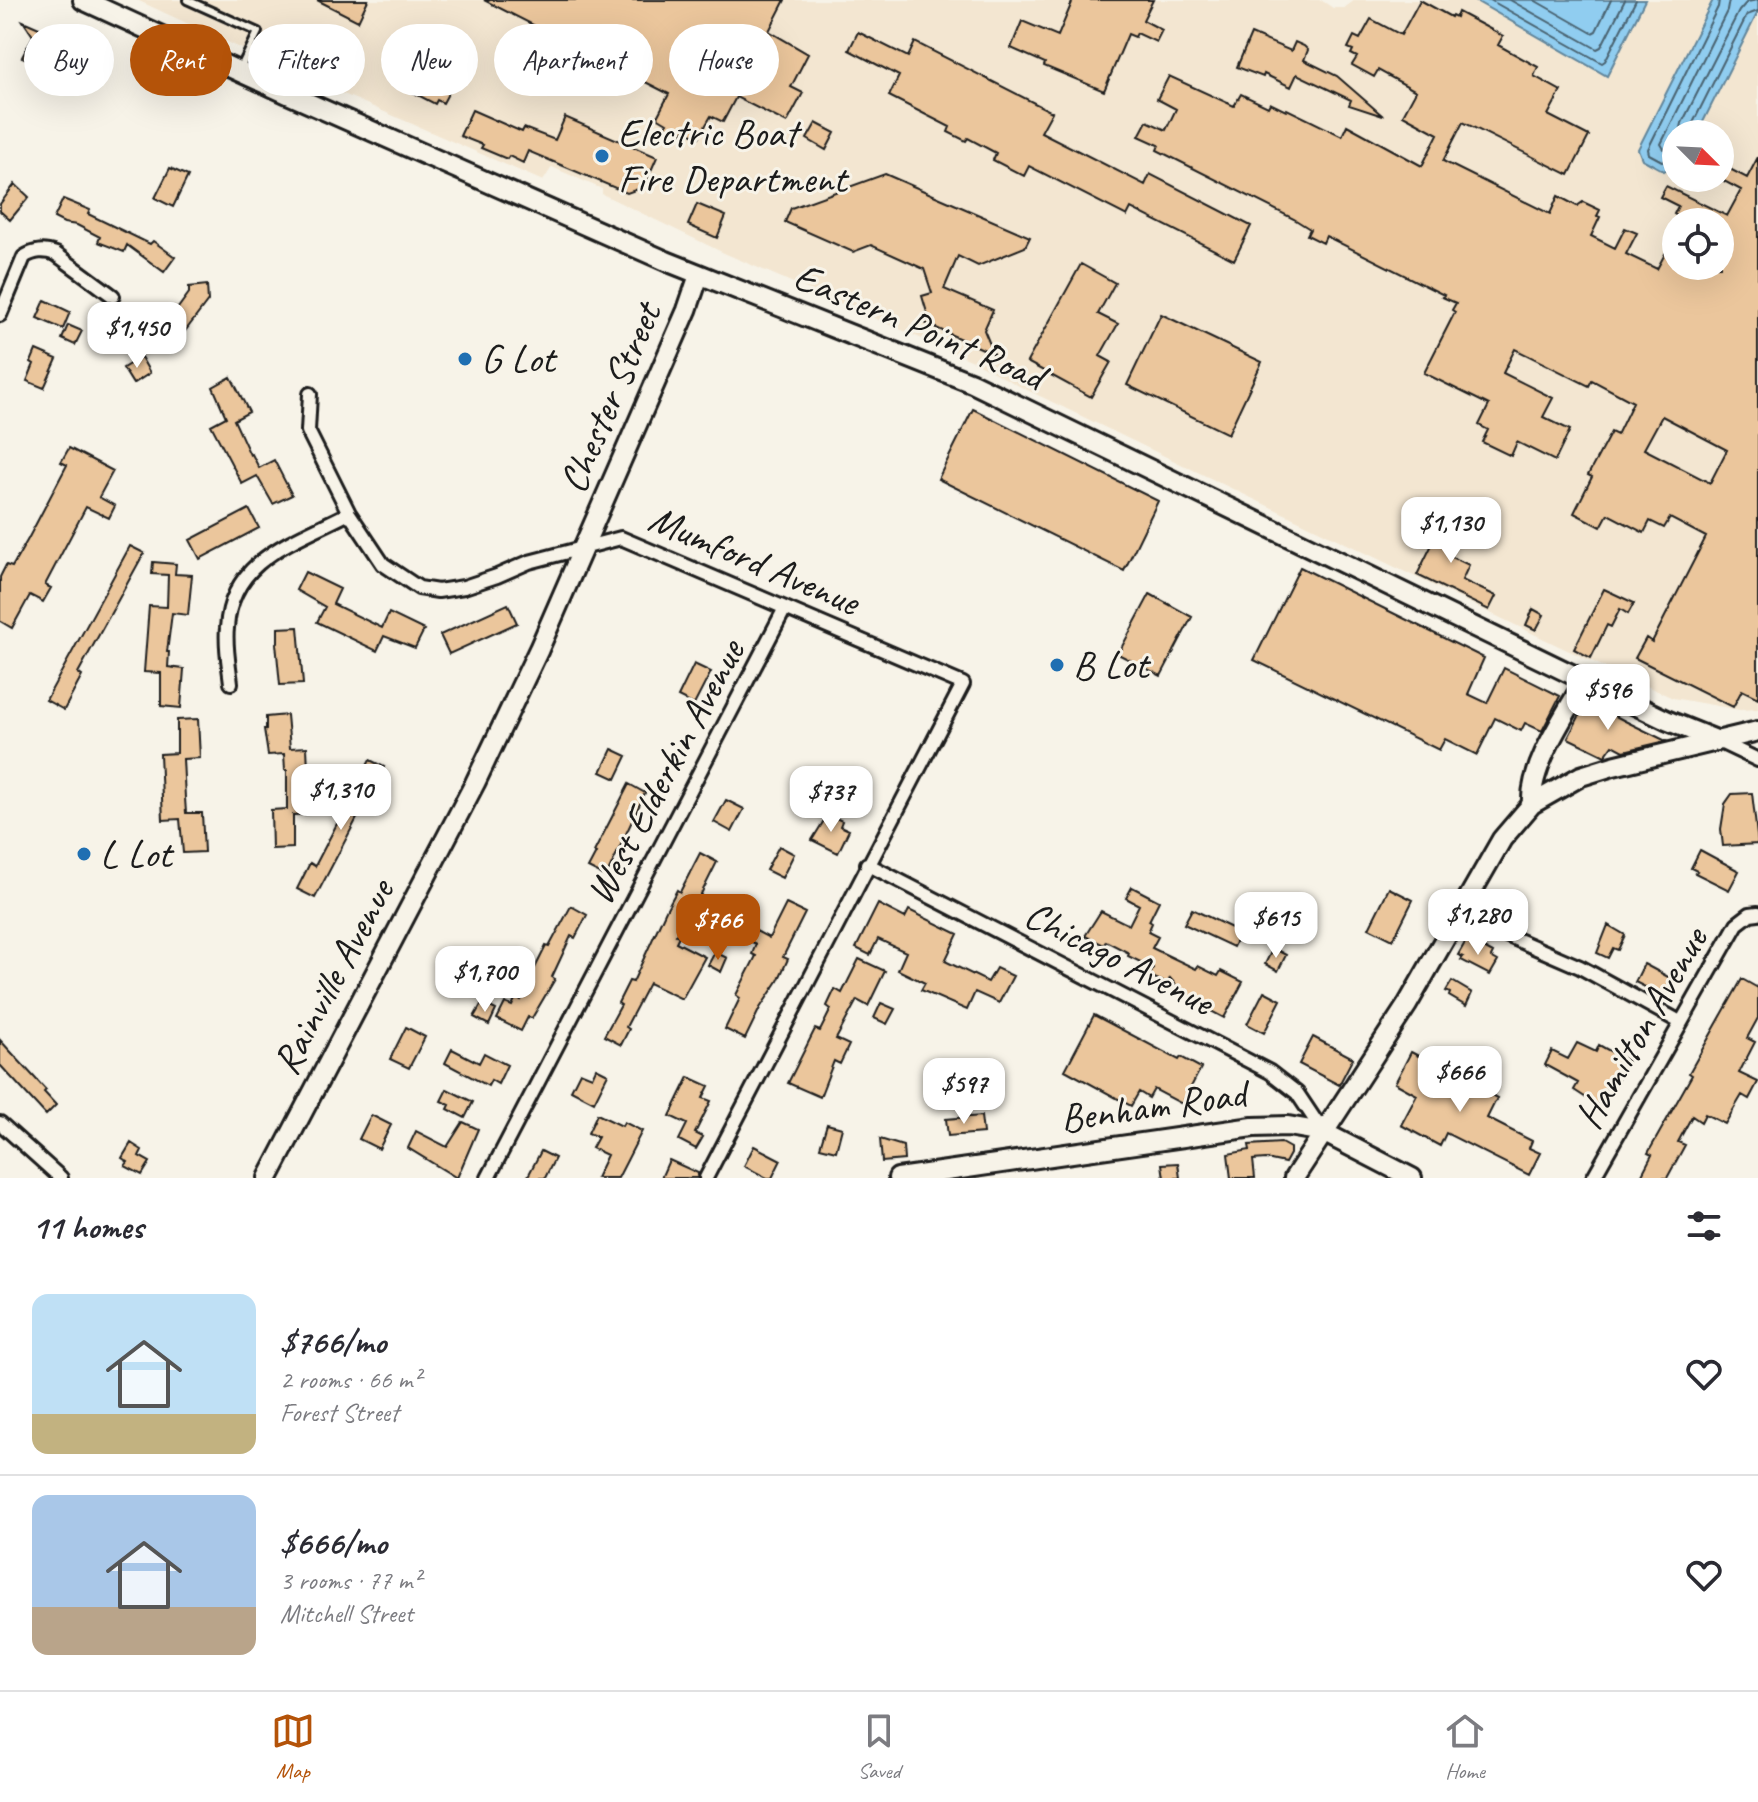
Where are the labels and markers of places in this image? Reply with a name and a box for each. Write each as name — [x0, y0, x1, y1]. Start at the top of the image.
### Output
place label: Electric Boat Fire Department — [618, 108, 850, 204]
marker: Electric Boat Fire Department — [593, 147, 611, 165]
pin: $1,450 — [72, 302, 202, 370]
place label: G Lot — [481, 334, 558, 384]
marker: G Lot — [456, 350, 474, 368]
pin: $1,130 — [1386, 497, 1516, 565]
place label: B Lot — [1073, 640, 1152, 690]
marker: B Lot — [1048, 656, 1066, 674]
pin: $596 — [1561, 664, 1655, 732]
pin: $1,310 — [276, 764, 406, 832]
pin: $737 — [784, 766, 878, 834]
place label: L Lot — [100, 829, 175, 879]
marker: L Lot — [75, 845, 93, 863]
pin: $1,280 — [1413, 889, 1543, 957]
pin: $615 — [1229, 892, 1323, 960]
pin: $766 — [671, 894, 765, 962]
pin: $1,700 — [420, 946, 550, 1014]
pin: $666 — [1413, 1046, 1507, 1114]
pin: $597 — [917, 1058, 1011, 1126]

